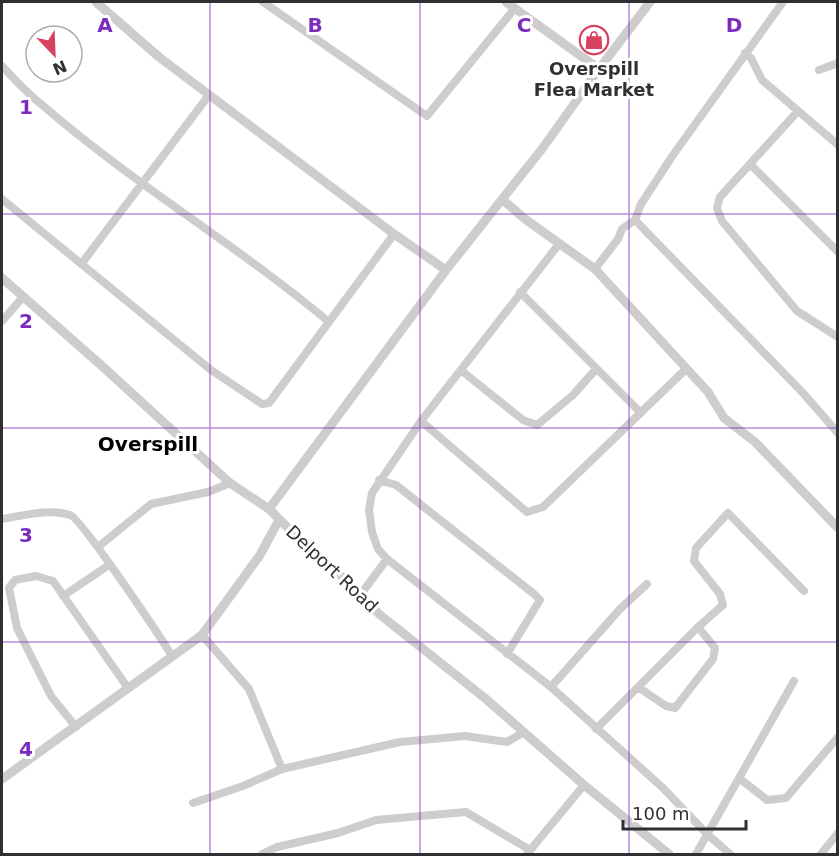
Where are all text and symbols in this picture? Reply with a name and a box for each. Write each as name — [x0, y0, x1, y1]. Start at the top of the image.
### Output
text: A — [97, 13, 113, 37]
text: B — [307, 13, 323, 37]
text: C — [517, 13, 531, 37]
text: D — [726, 13, 742, 37]
north arrow — [24, 24, 84, 84]
shop icon: Overspill Flea Market — [578, 24, 610, 56]
text: N — [50, 56, 70, 79]
place label: Overspill Flea Market — [534, 58, 655, 100]
text: 1 — [19, 95, 33, 119]
text: 2 — [19, 309, 33, 333]
district label: Overspill — [98, 432, 198, 456]
street label: Delport Road — [282, 521, 383, 616]
text: 3 — [19, 523, 33, 547]
text: 4 — [19, 737, 33, 761]
scale bar — [623, 793, 746, 831]
text: 100 m — [632, 803, 690, 824]

